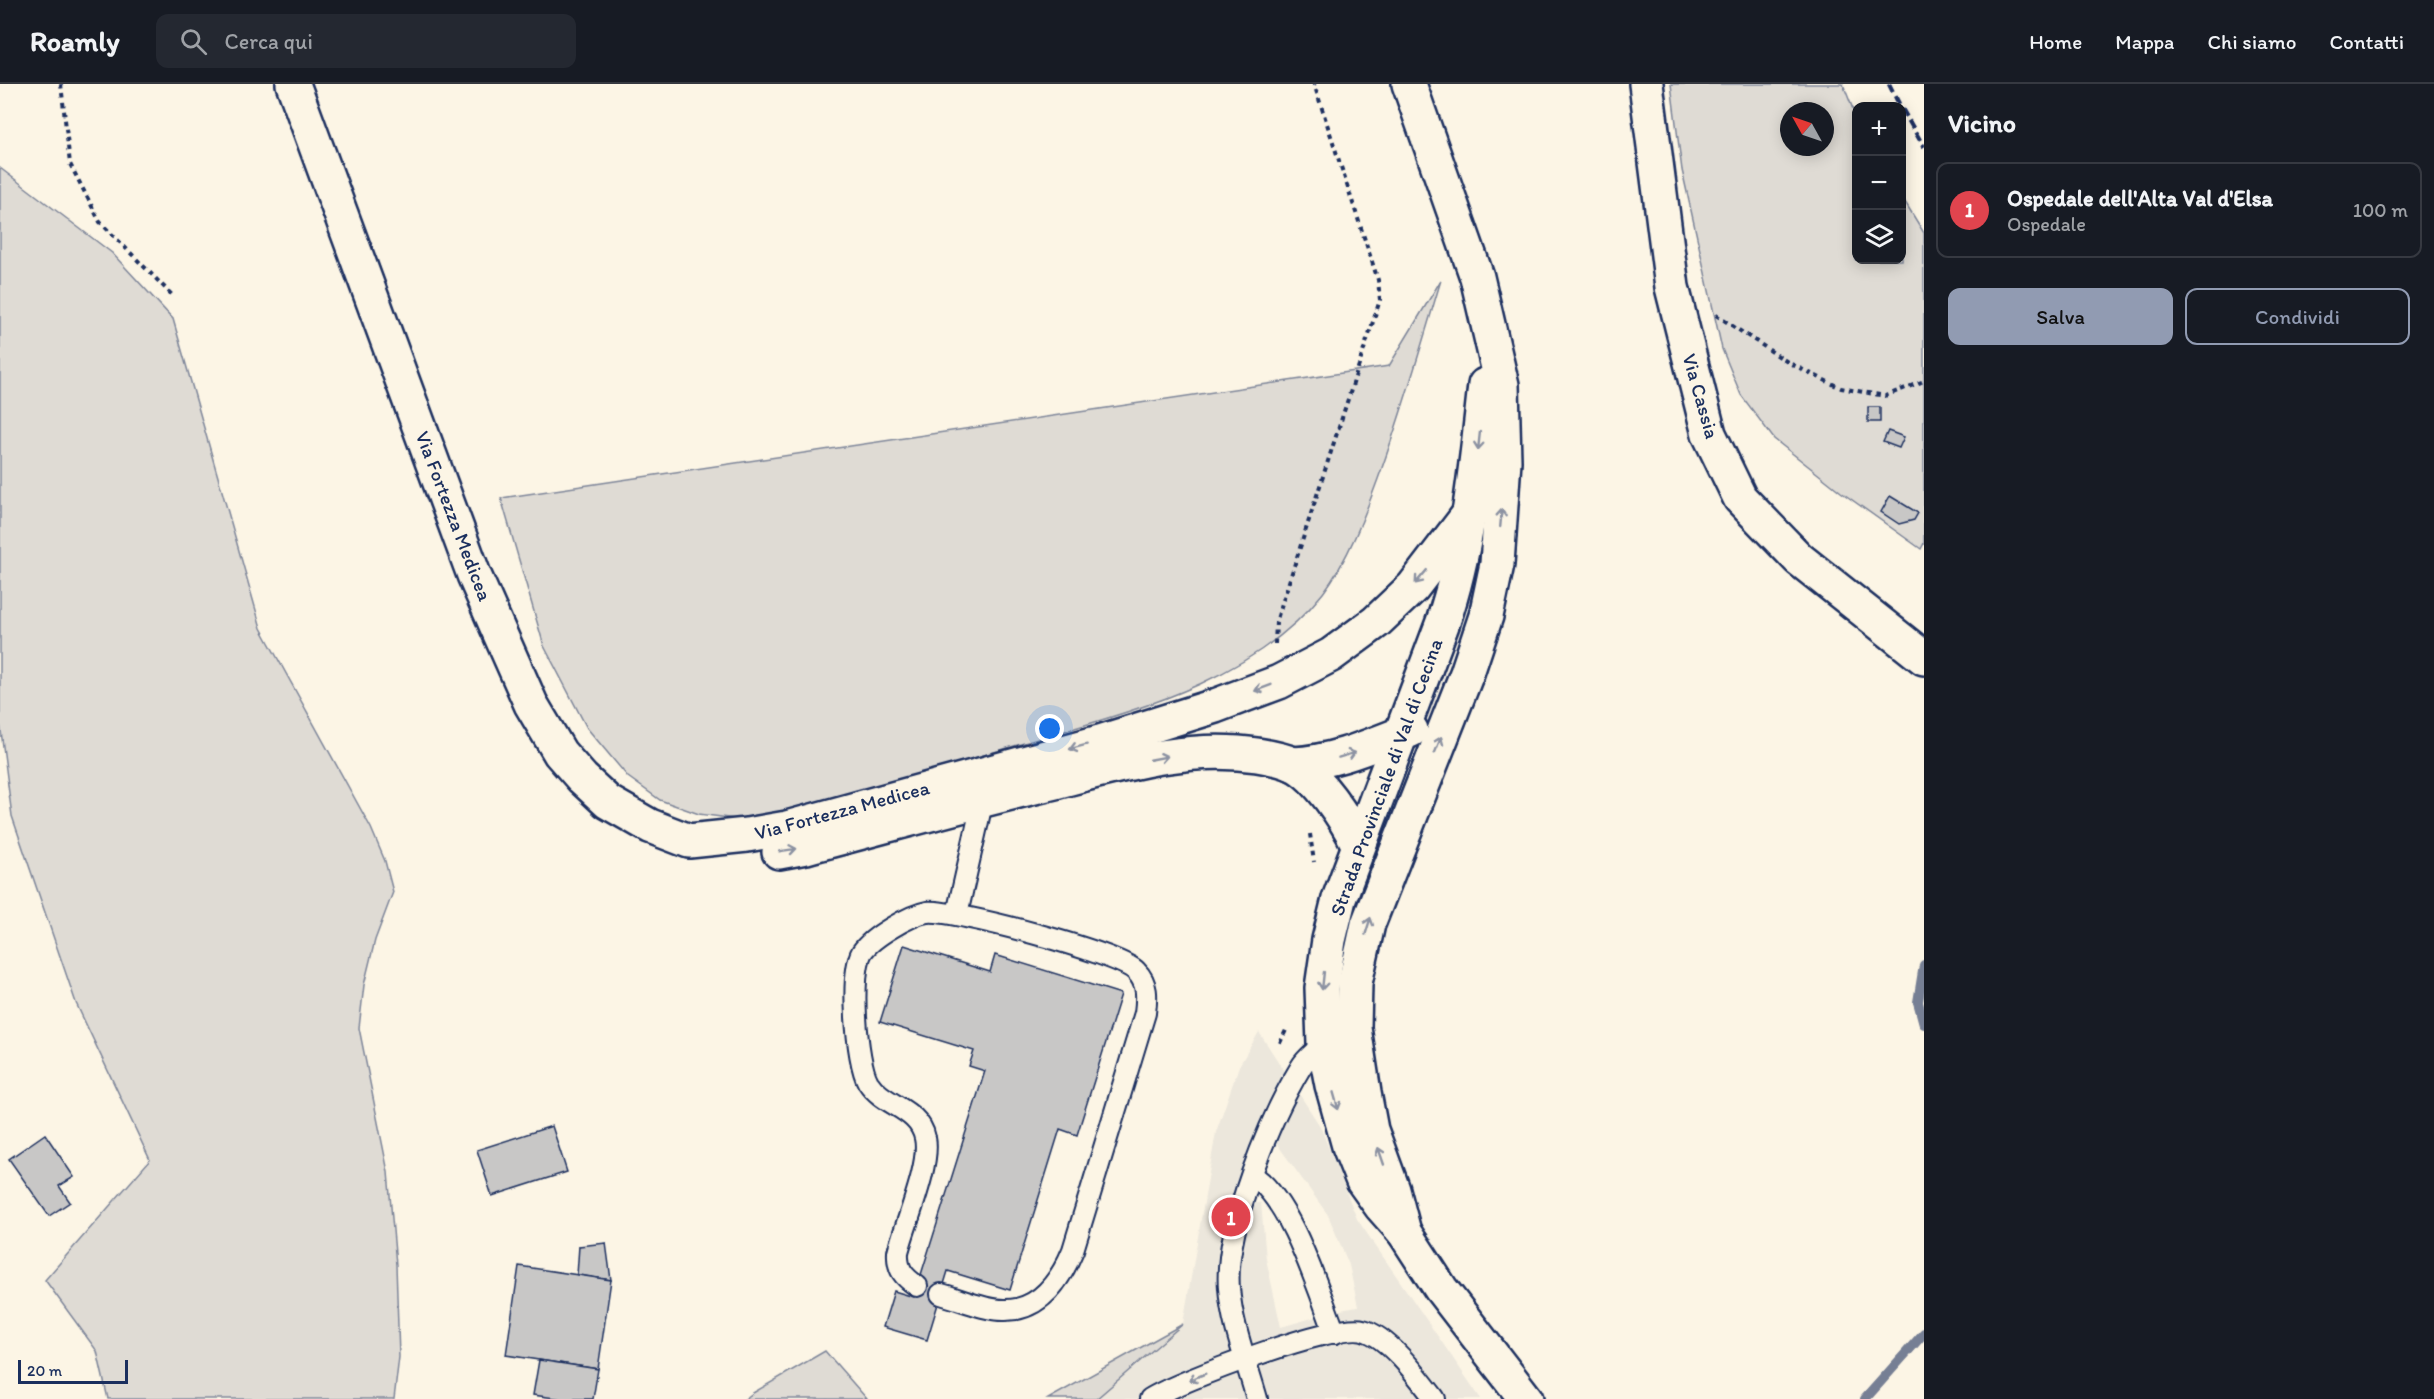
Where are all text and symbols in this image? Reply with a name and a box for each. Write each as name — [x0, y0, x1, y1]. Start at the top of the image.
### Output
search box — [156, 14, 576, 68]
text: Roamly — [30, 24, 120, 58]
icon: search — [177, 25, 210, 58]
text: Cerca qui — [225, 28, 313, 55]
text: Home — [2029, 29, 2082, 54]
text: Mappa — [2115, 29, 2174, 54]
text: Chi siamo — [2207, 29, 2296, 54]
text: Contatti — [2329, 29, 2404, 54]
north arrow — [1780, 102, 1834, 156]
map controls — [1852, 102, 1906, 264]
button: + — [1852, 102, 1906, 156]
text: Vicino — [1948, 107, 2016, 139]
button: − — [1852, 156, 1906, 210]
text: Ospedale dell'Alta Val d'Elsa — [2007, 185, 2273, 212]
text: 1 — [1965, 198, 1974, 222]
text: 100 m — [2353, 198, 2408, 222]
button: layers — [1852, 210, 1906, 264]
text: Ospedale — [2007, 212, 2086, 236]
button: Salva — [1948, 288, 2173, 345]
button: Condividi — [2185, 288, 2410, 345]
street label: Via Cassia — [1677, 351, 1725, 441]
street label: Via Fortezza Medicea — [411, 428, 498, 605]
one-way arrow — [1473, 430, 1484, 450]
one-way arrow — [1496, 508, 1507, 528]
one-way arrow — [1414, 569, 1428, 584]
street label: Strada Provinciale di Val di Cecina — [1325, 634, 1448, 919]
one-way arrow — [1255, 684, 1273, 695]
your location — [1035, 714, 1064, 743]
one-way arrow — [1433, 736, 1444, 754]
one-way arrow — [1068, 742, 1087, 754]
one-way arrow — [1337, 749, 1356, 760]
one-way arrow — [1149, 752, 1169, 763]
street label: Via Fortezza Medicea — [752, 775, 933, 845]
one-way arrow — [777, 845, 797, 856]
one-way arrow — [1363, 917, 1374, 936]
one-way arrow — [1317, 971, 1328, 991]
one-way arrow — [1331, 1091, 1342, 1110]
one-way arrow — [1374, 1147, 1385, 1166]
pin: 1 — [1212, 1194, 1250, 1240]
scale bar — [18, 1357, 128, 1384]
text: 20 m — [27, 1361, 62, 1380]
one-way arrow — [1188, 1372, 1207, 1383]

